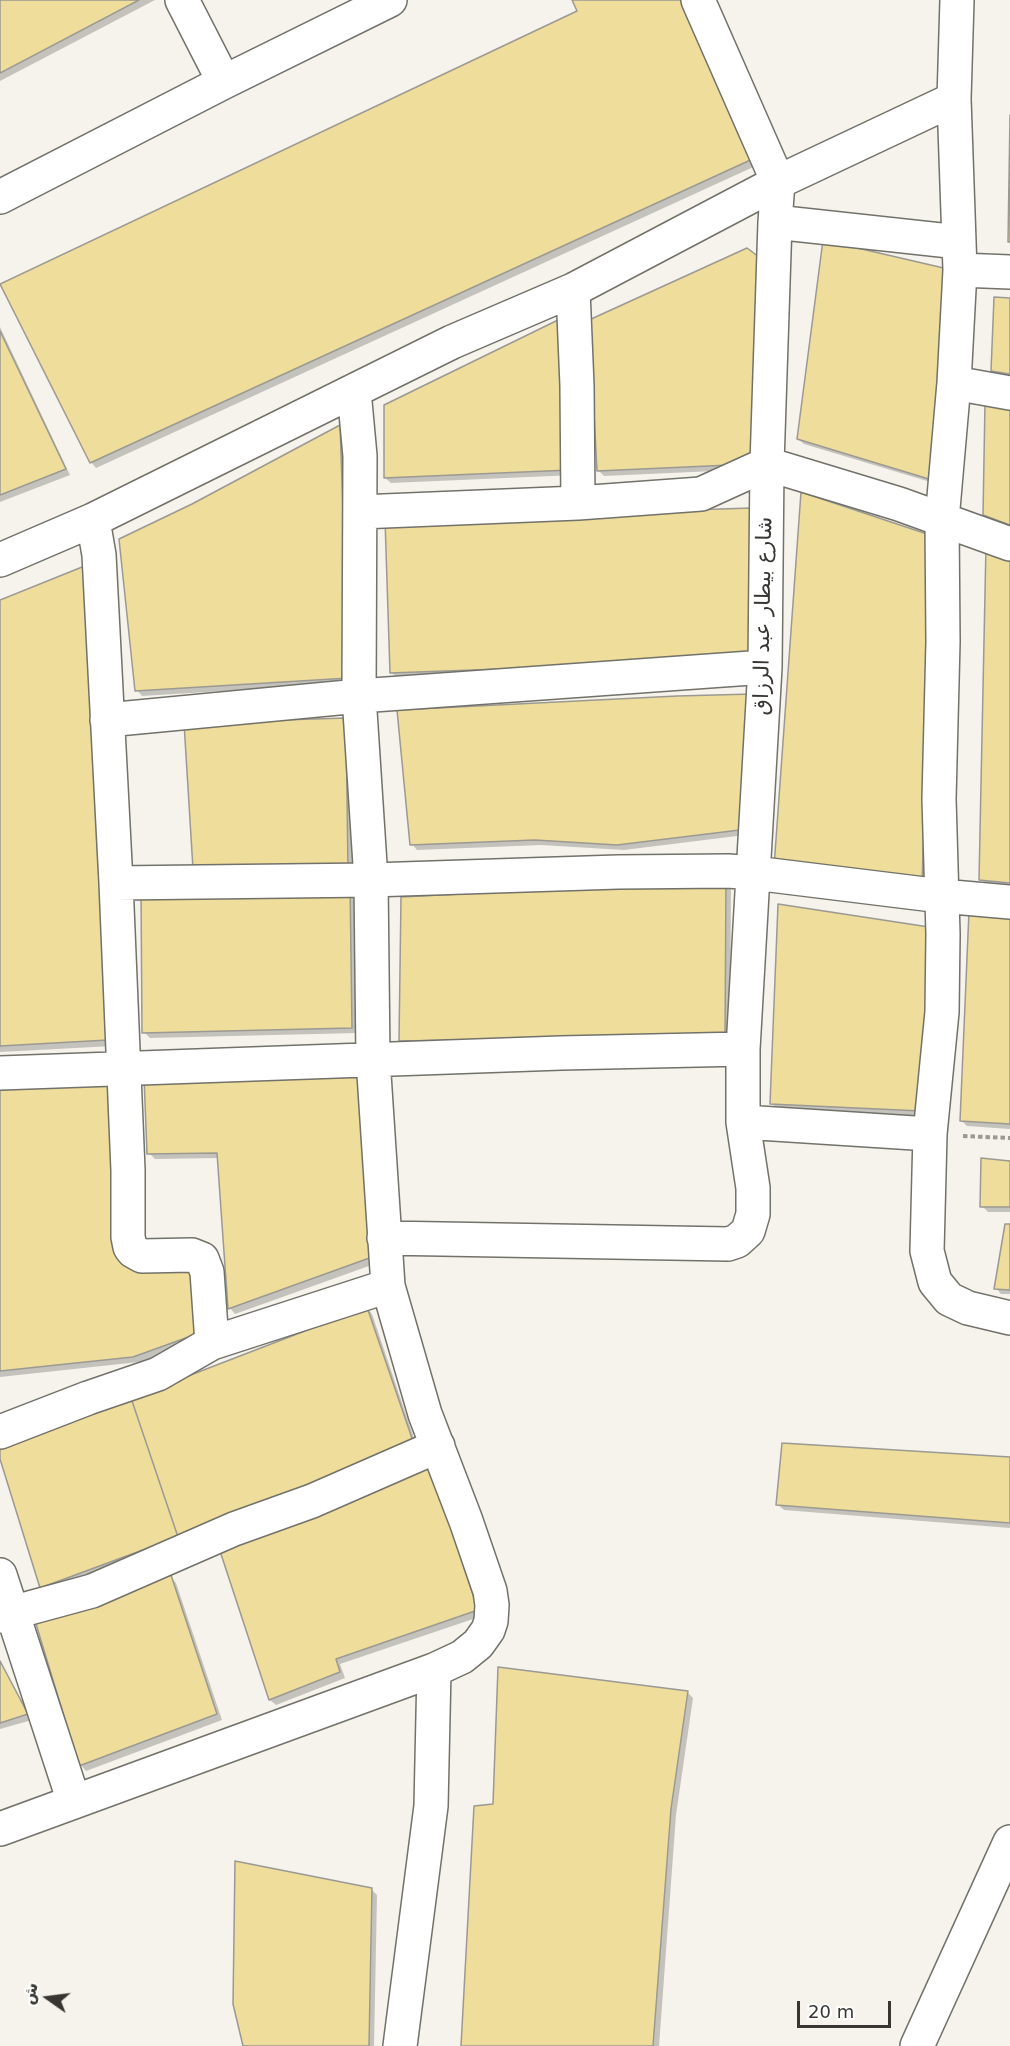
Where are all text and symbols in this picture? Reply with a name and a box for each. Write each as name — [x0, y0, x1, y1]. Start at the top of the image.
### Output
street label: شارع بيطار عبد الرزاق — [750, 516, 778, 716]
north arrow — [18, 1968, 78, 2028]
text: ش — [18, 1981, 42, 2007]
scale bar — [800, 1989, 894, 2027]
text: 20 m — [808, 2001, 854, 2022]

